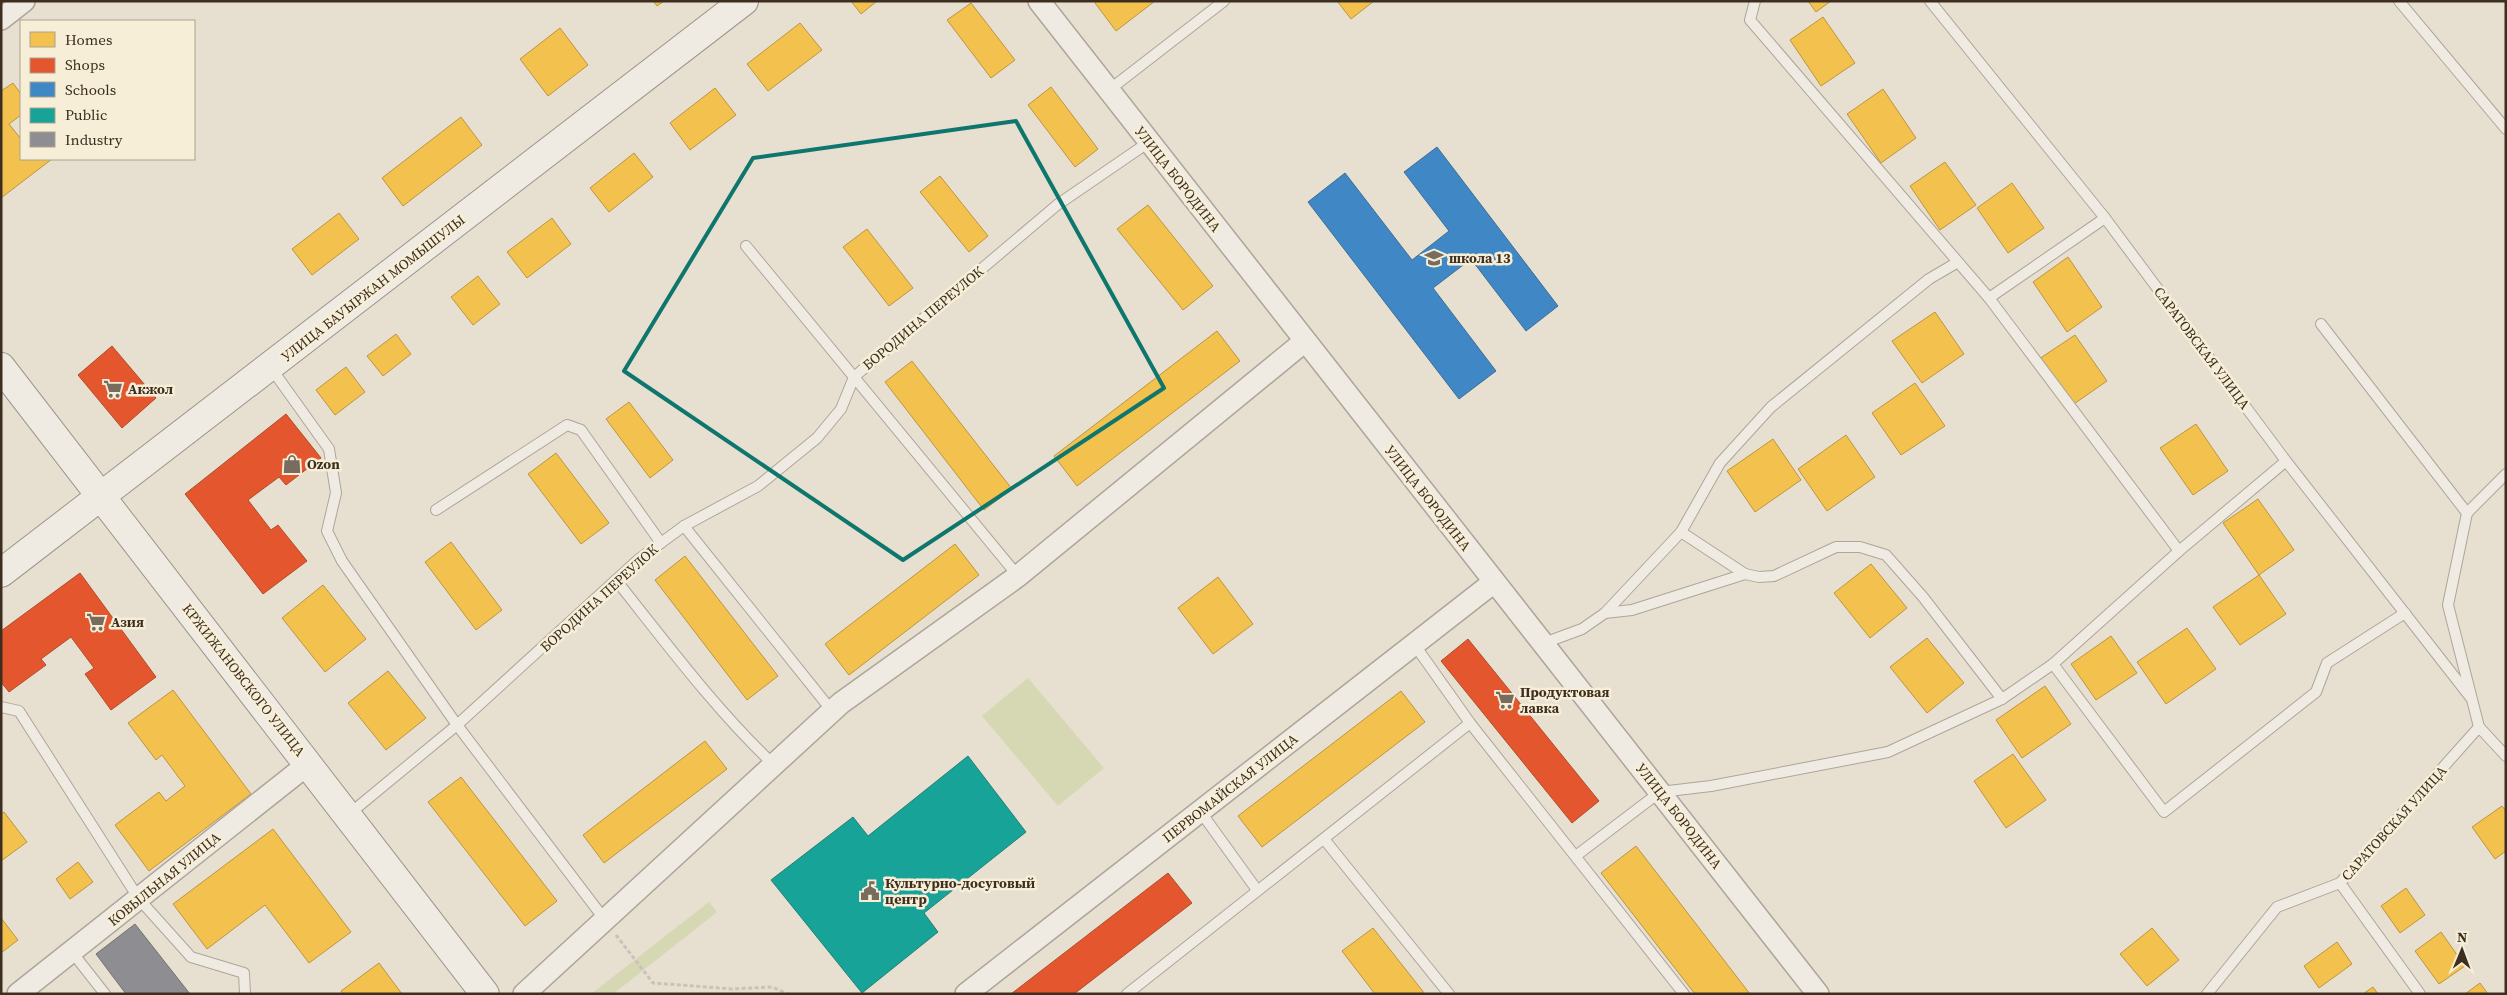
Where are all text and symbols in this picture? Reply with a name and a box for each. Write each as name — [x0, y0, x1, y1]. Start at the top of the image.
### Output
legend — [20, 20, 195, 160]
text: Homes — [65, 29, 112, 50]
text: Shops — [65, 54, 105, 75]
text: Schools — [65, 79, 116, 100]
text: Public — [65, 104, 107, 125]
street label: УЛИЦА БОРОДИНА — [1130, 122, 1226, 237]
text: Industry — [65, 129, 123, 150]
street label: УЛИЦА БАУЫРЖАН МОМЫШУЛЫ — [277, 210, 469, 366]
school or university icon: школа 13 — [1423, 247, 1445, 269]
place label: школа 13 — [1449, 248, 1511, 268]
street label: БОРОДИНА ПЕРЕУЛОК — [858, 261, 988, 375]
street label: САРАТОВСКАЯ УЛИЦА — [2149, 282, 2255, 414]
supermarket icon: Акжол — [102, 378, 124, 400]
place label: Акжол — [128, 379, 173, 399]
street label: УЛИЦА БОРОДИНА — [1380, 441, 1476, 556]
shop icon: Ozon — [281, 453, 303, 475]
place label: Ozon — [307, 454, 340, 474]
street label: БОРОДИНА ПЕРЕУЛОК — [536, 539, 663, 656]
street label: КРЖИЖАНОВСКОГО УЛИЦА — [178, 599, 311, 761]
supermarket icon: Азия — [85, 611, 107, 633]
place label: Азия — [111, 612, 144, 632]
place label: Продуктовая лавка — [1520, 682, 1609, 718]
supermarket icon: Продуктовая лавка — [1494, 689, 1516, 711]
street label: ПЕРВОМАЙСКАЯ УЛИЦА — [1158, 728, 1302, 847]
street label: УЛИЦА БОРОДИНА — [1631, 759, 1727, 874]
street label: САРАТОВСКАЯ УЛИЦА — [2337, 760, 2452, 885]
street label: КОВЫЛЬНАЯ УЛИЦА — [103, 827, 225, 931]
place label: Культурно-досуговый центр — [885, 873, 1035, 909]
public building icon: Культурно-досуговый центр — [859, 880, 881, 902]
north arrow — [2437, 925, 2487, 975]
text: N — [2457, 927, 2468, 947]

